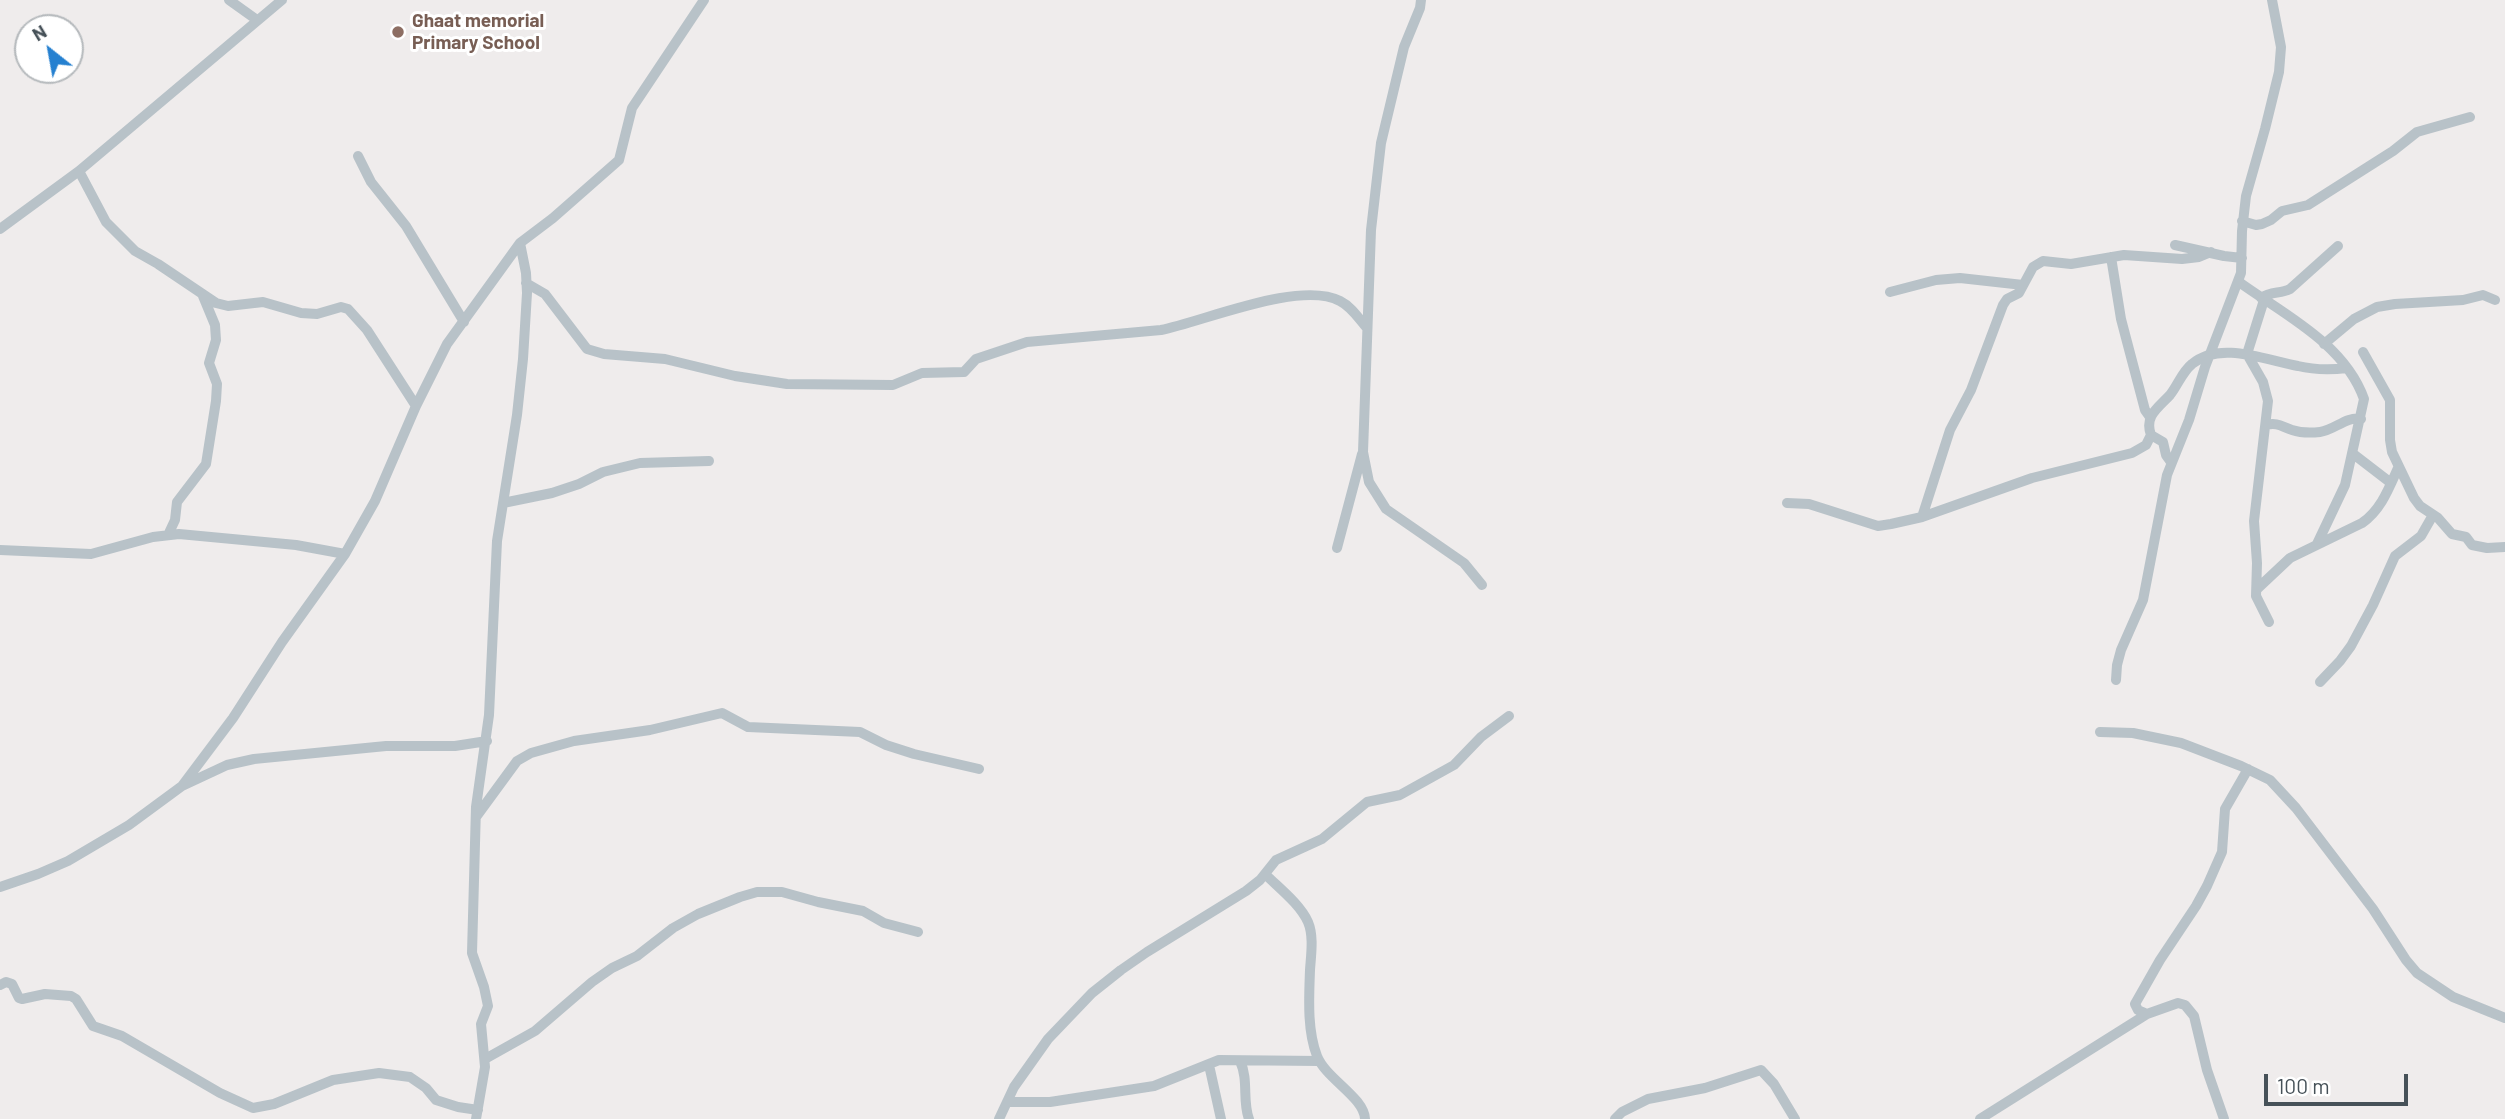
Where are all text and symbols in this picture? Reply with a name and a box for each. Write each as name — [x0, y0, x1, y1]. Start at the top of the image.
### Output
place label: Ghaat memorial Primary School — [412, 10, 544, 54]
north arrow — [14, 14, 84, 84]
text: N — [28, 19, 50, 45]
marker: Ghaat memorial Primary School — [390, 24, 406, 40]
scale bar — [2267, 1060, 2410, 1104]
text: 100 m — [2277, 1073, 2330, 1098]

